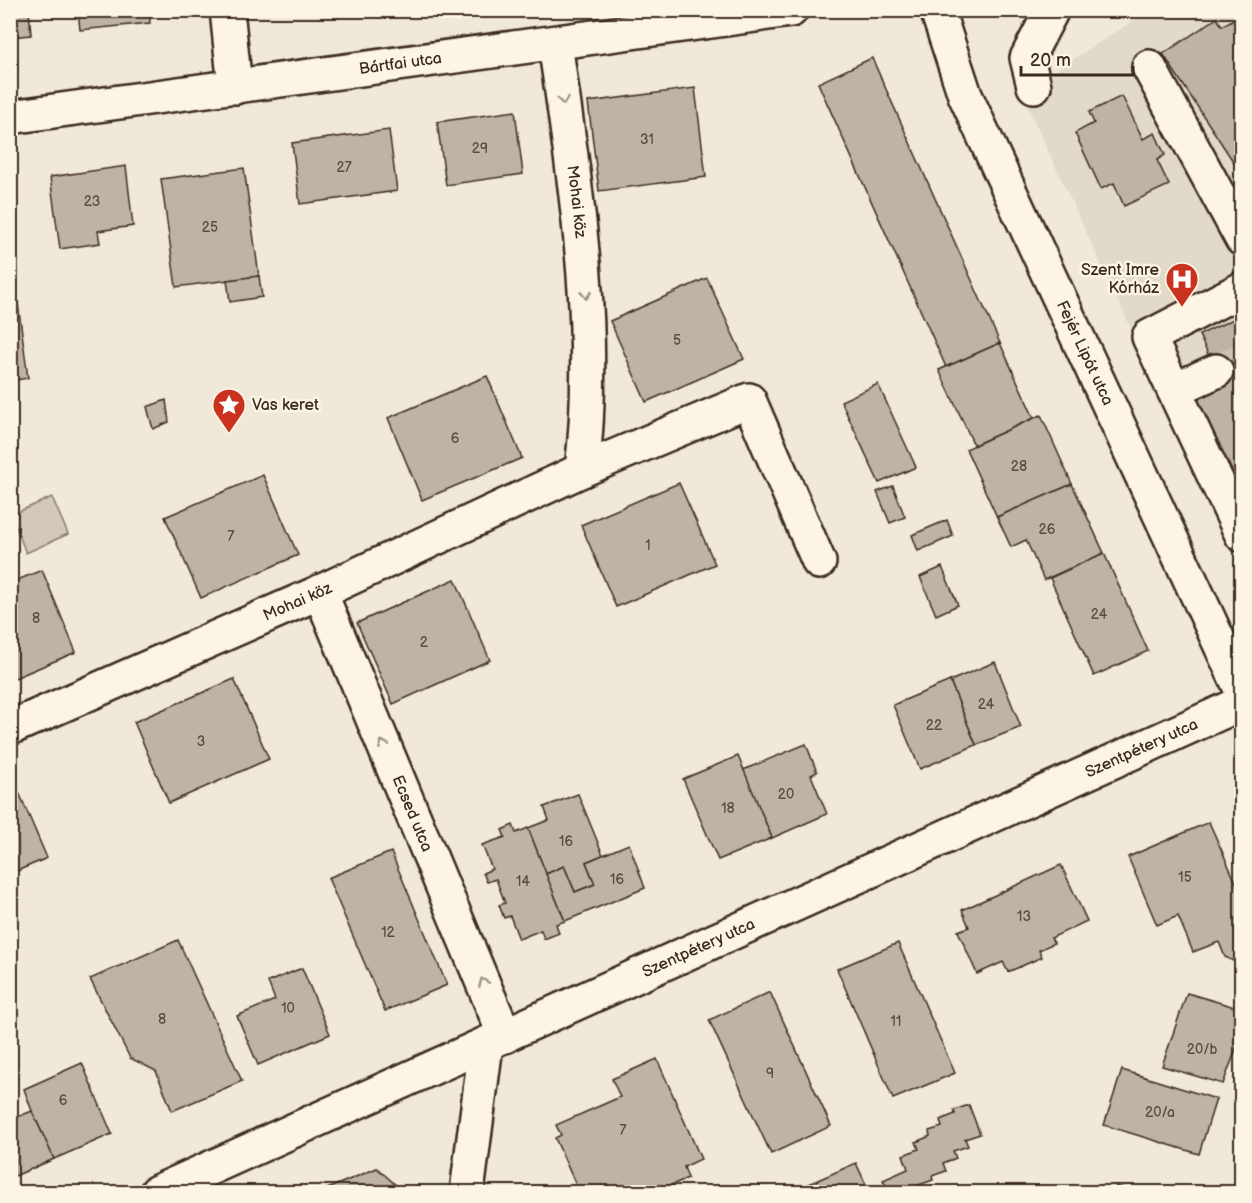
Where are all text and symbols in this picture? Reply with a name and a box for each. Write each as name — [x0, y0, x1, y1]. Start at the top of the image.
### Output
scale bar — [1021, 39, 1134, 77]
street label: Bártfai utca — [358, 48, 443, 79]
text: 20 m — [1030, 50, 1071, 71]
one-way arrow — [556, 97, 568, 106]
house number: 31 — [640, 131, 654, 148]
house number: 29 — [472, 140, 488, 157]
house number: 27 — [336, 159, 352, 176]
street label: Mohai köz — [563, 164, 590, 239]
house number: 23 — [84, 193, 100, 210]
house number: 25 — [202, 219, 218, 236]
place label: Szent Imre Kórház — [1081, 261, 1160, 298]
hospital icon: Szent Imre Kórház — [1164, 261, 1200, 308]
one-way arrow — [579, 290, 592, 299]
street label: Fejér Lipót utca — [1052, 298, 1117, 408]
house number: 5 — [673, 332, 681, 349]
place icon: Vas keret — [211, 387, 247, 434]
place label: Vas keret — [252, 396, 319, 415]
house number: 6 — [451, 430, 460, 447]
house number: 28 — [1011, 458, 1027, 475]
house number: 26 — [1039, 521, 1056, 538]
house number: 7 — [228, 528, 235, 545]
house number: 1 — [645, 537, 651, 554]
street label: Mohai köz — [260, 578, 335, 625]
house number: 24 — [1091, 606, 1108, 623]
house number: 8 — [32, 610, 40, 627]
house number: 2 — [420, 634, 429, 651]
house number: 24 — [978, 696, 995, 713]
street label: Szentpétery utca — [1082, 715, 1201, 782]
house number: 22 — [926, 717, 943, 734]
house number: 3 — [197, 733, 205, 750]
one-way arrow — [378, 739, 390, 750]
street label: Ecsed utca — [388, 773, 437, 855]
house number: 20 — [778, 786, 794, 803]
house number: 18 — [721, 800, 735, 817]
house number: 16 — [559, 833, 573, 850]
house number: 15 — [1178, 869, 1192, 886]
house number: 16 — [610, 871, 624, 888]
house number: 14 — [516, 873, 530, 890]
house number: 13 — [1017, 908, 1031, 925]
street label: Szentpétery utca — [639, 914, 758, 982]
house number: 12 — [381, 924, 396, 941]
one-way arrow — [478, 977, 490, 988]
house number: 10 — [281, 1000, 295, 1017]
house number: 8 — [158, 1011, 166, 1028]
house number: 11 — [891, 1013, 901, 1030]
house number: 20/b — [1187, 1041, 1217, 1058]
house number: 9 — [766, 1065, 774, 1082]
house number: 6 — [59, 1092, 68, 1109]
house number: 20/a — [1145, 1104, 1175, 1121]
house number: 7 — [620, 1122, 627, 1139]

